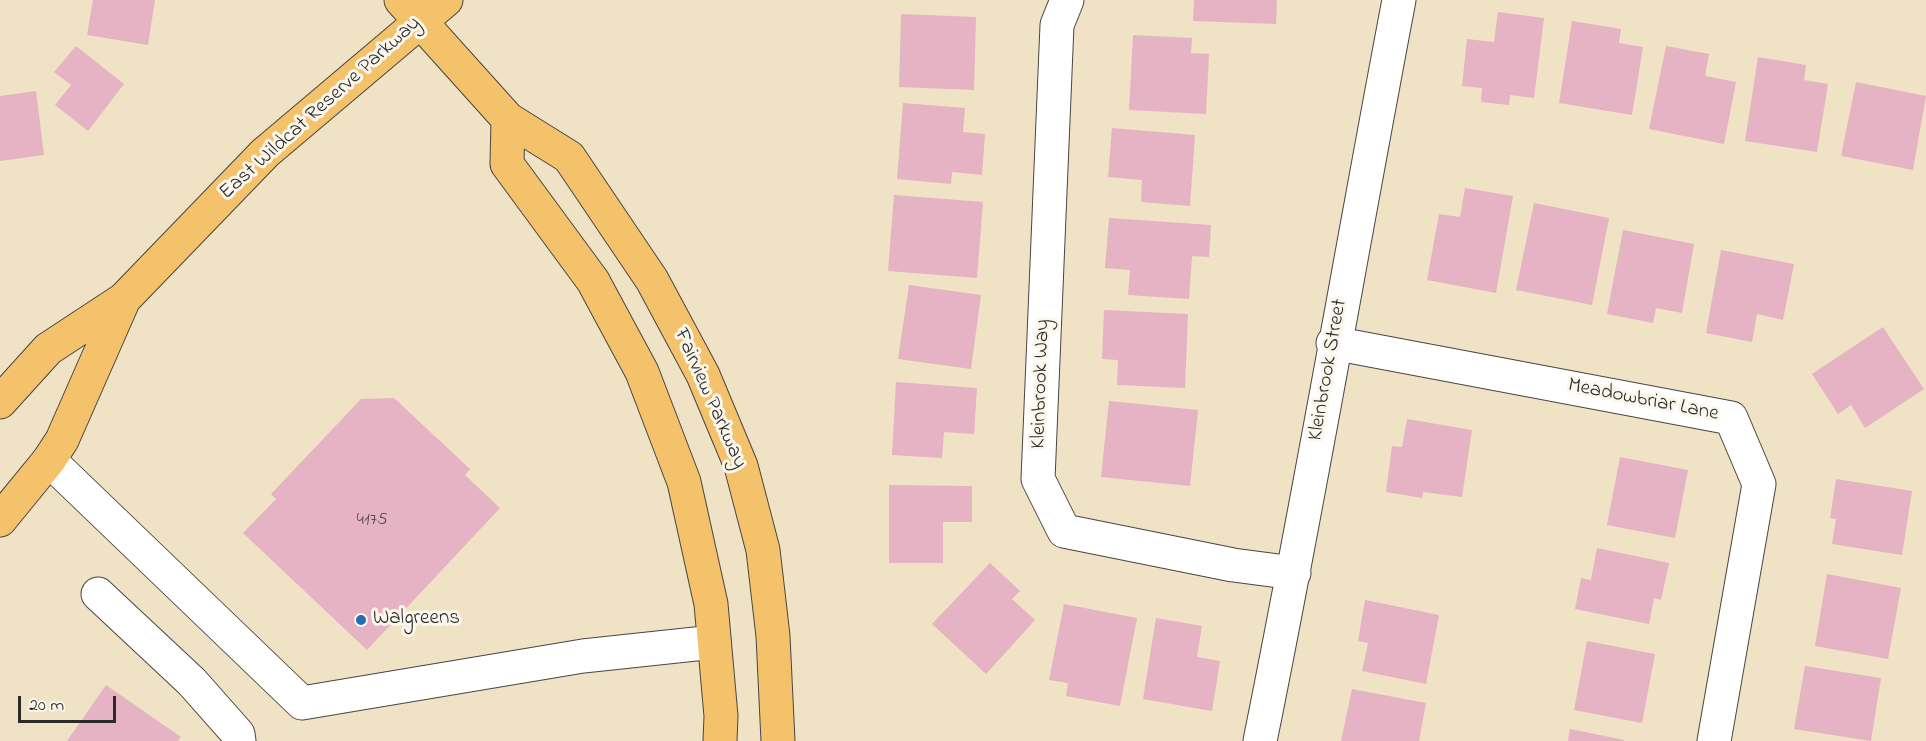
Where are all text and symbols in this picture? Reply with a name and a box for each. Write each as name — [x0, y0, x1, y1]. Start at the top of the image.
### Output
street label: East Wildcat Reserve Parkway — [215, 12, 427, 206]
street label: Kleinbrook Street — [1304, 297, 1354, 443]
street label: Kleinbrook Way — [1027, 319, 1057, 449]
street label: Fairview Parkway — [667, 325, 751, 473]
street label: Meadowbriar Lane — [1566, 374, 1720, 428]
house number: 4175 — [357, 510, 387, 532]
place label: Walgreens — [373, 607, 460, 633]
marker: Walgreens — [354, 613, 368, 627]
scale bar — [21, 684, 118, 722]
text: 20 m — [29, 693, 64, 719]

